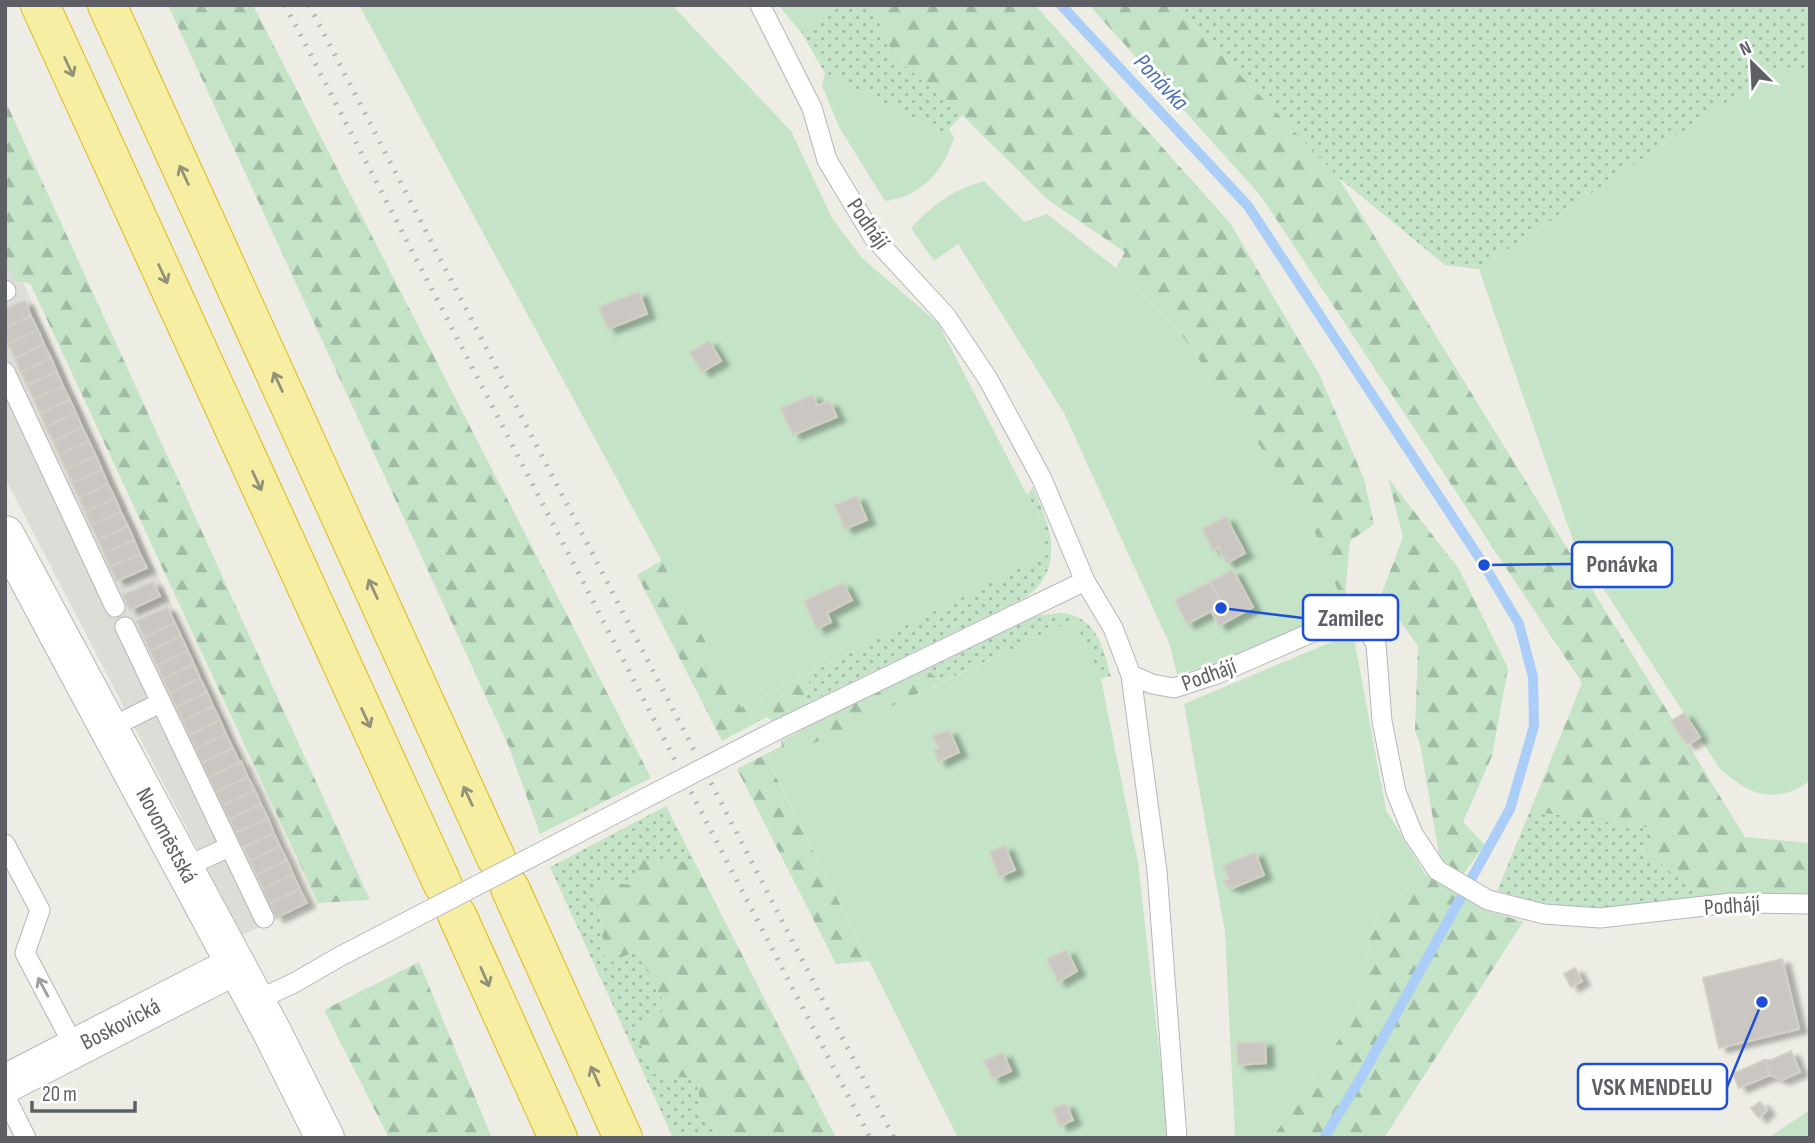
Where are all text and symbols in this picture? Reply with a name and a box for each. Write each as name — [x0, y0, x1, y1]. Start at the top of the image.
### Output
north arrow — [1717, 28, 1787, 98]
text: N — [1736, 36, 1755, 61]
water label: Ponávka — [1128, 48, 1195, 117]
one-way arrow — [62, 56, 76, 77]
one-way arrow — [177, 165, 190, 186]
street label: Podhájí — [840, 193, 896, 256]
one-way arrow — [157, 263, 170, 284]
one-way arrow — [271, 372, 285, 393]
one-way arrow — [251, 470, 264, 491]
callout: Ponávka — [1572, 542, 1672, 587]
text: Ponávka — [1586, 550, 1658, 579]
one-way arrow — [366, 578, 379, 600]
callout: Zamilec — [1303, 595, 1398, 640]
text: Zamilec — [1318, 604, 1384, 633]
street label: Podhájí — [1178, 652, 1241, 698]
one-way arrow — [360, 707, 373, 728]
street label: Novoměstská — [129, 783, 203, 888]
one-way arrow — [460, 785, 473, 806]
street label: Podhájí — [1703, 890, 1762, 922]
one-way arrow — [479, 966, 492, 987]
one-way arrow — [36, 977, 49, 998]
street label: Boskovická — [76, 992, 165, 1057]
callout: VSK MENDELU — [1578, 1064, 1727, 1109]
one-way arrow — [588, 1065, 601, 1087]
scale bar — [32, 1070, 135, 1114]
text: VSK MENDELU — [1591, 1073, 1713, 1102]
text: 20 m — [42, 1082, 77, 1107]

